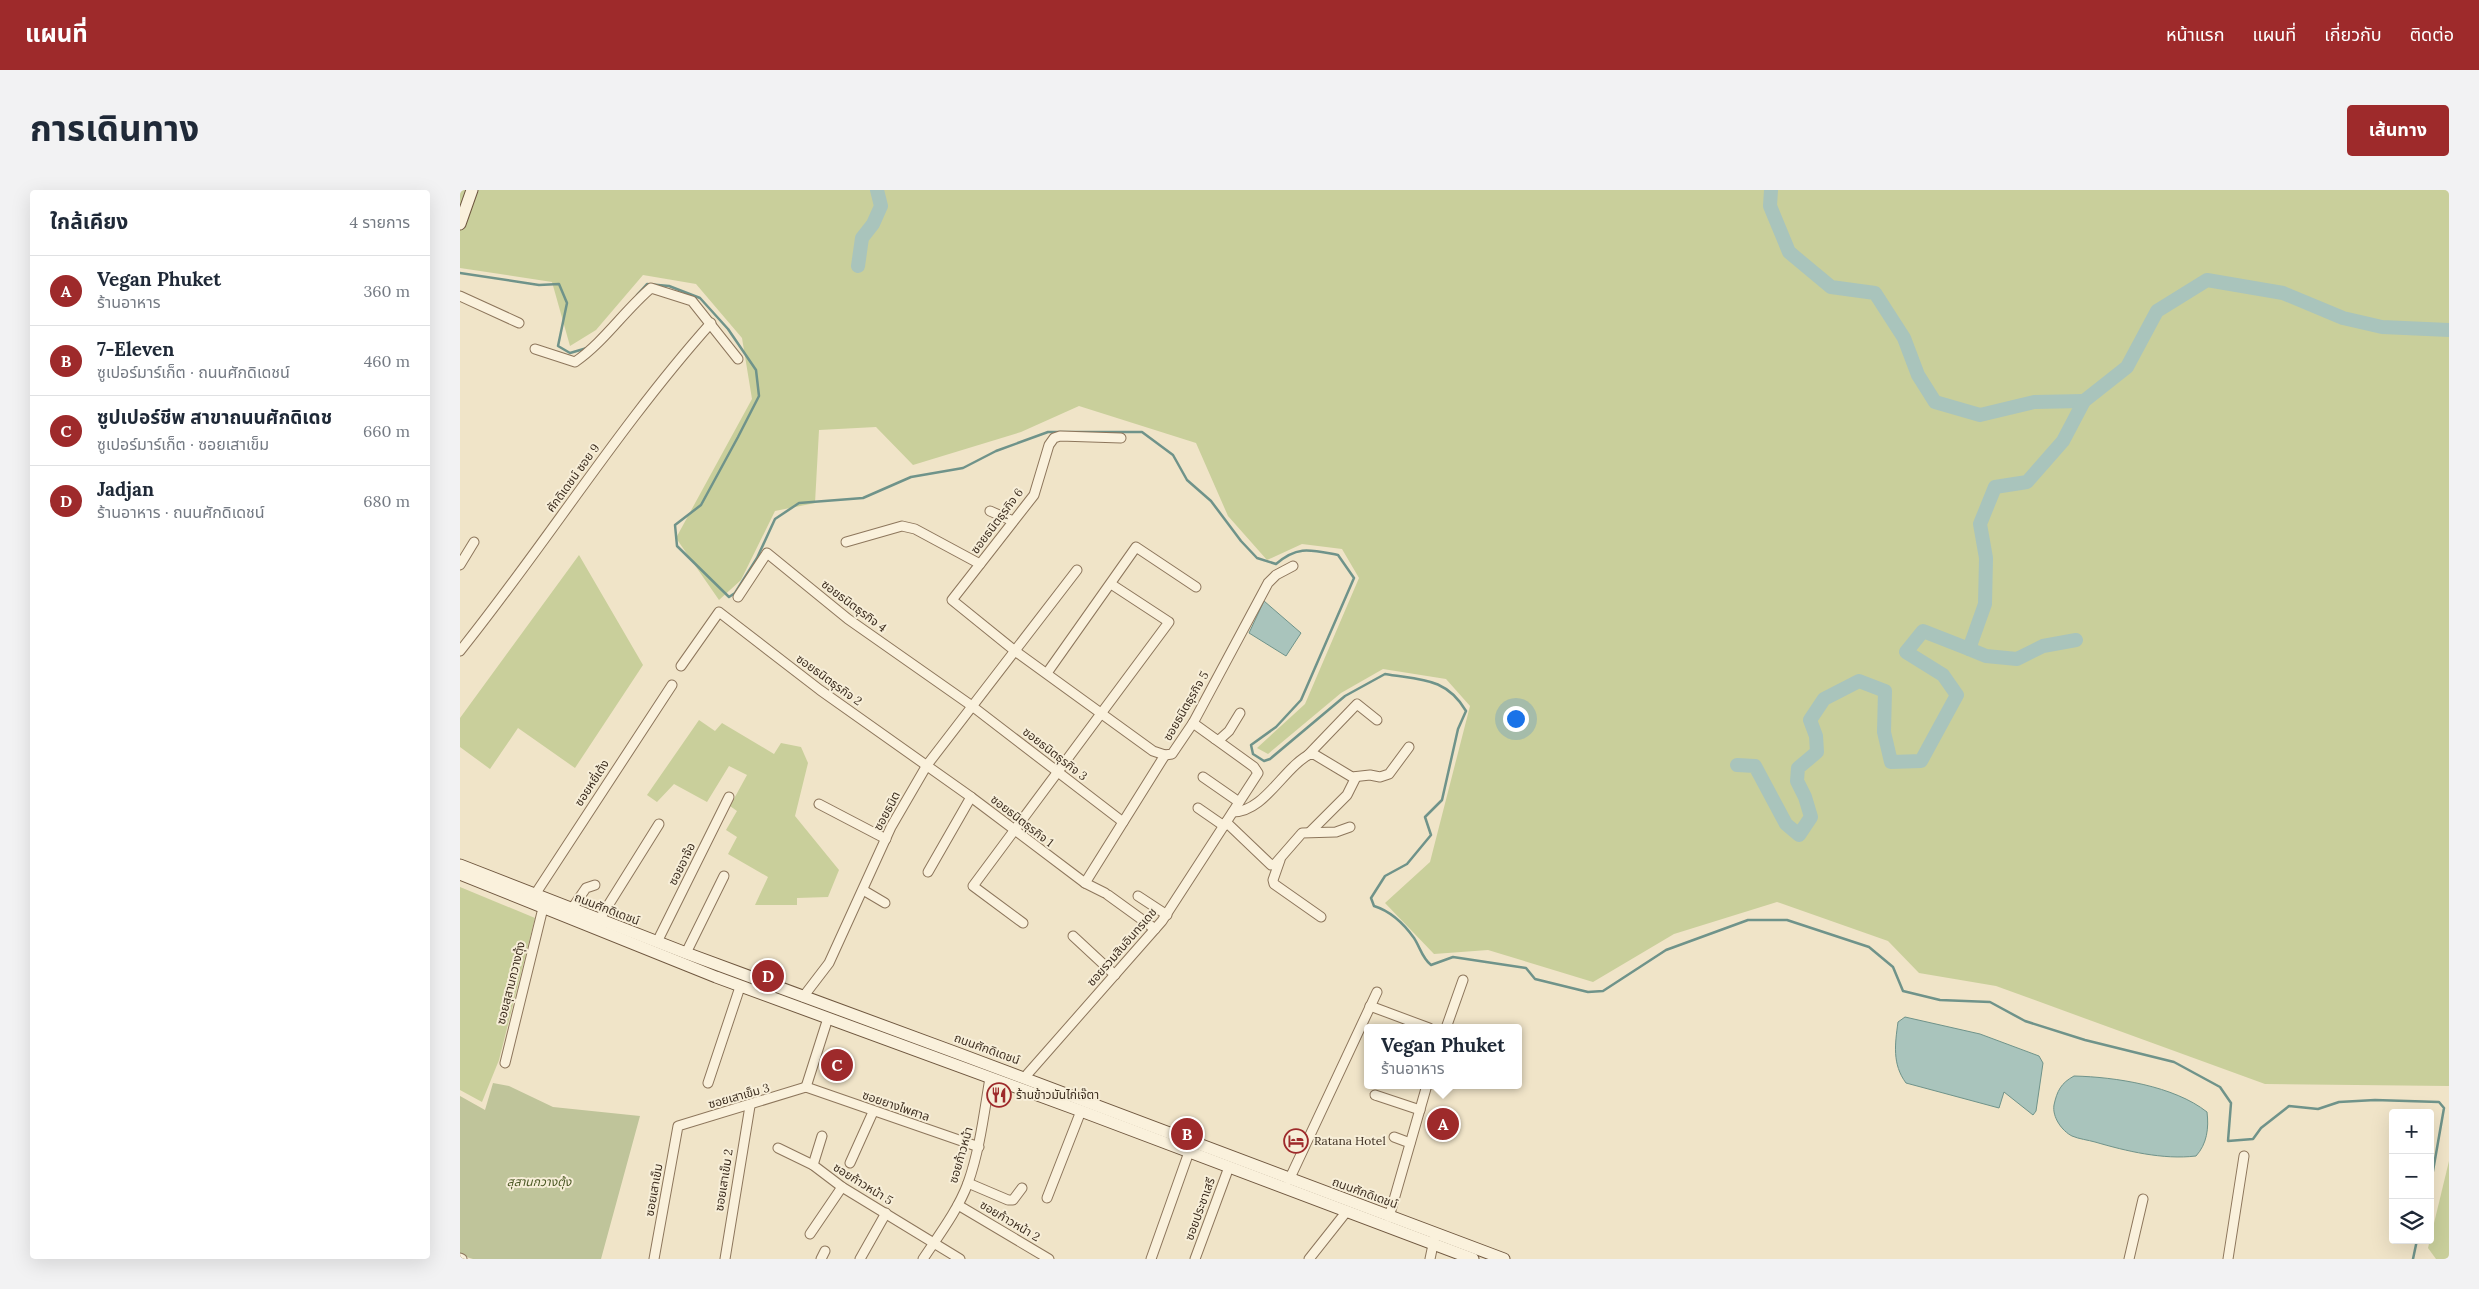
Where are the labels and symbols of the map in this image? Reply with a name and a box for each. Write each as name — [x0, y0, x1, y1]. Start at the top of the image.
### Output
street label: ศักดิเดชน์ ซอย 9 — [543, 441, 602, 515]
street label: ซอยธนิตธุรกิจ 6 — [967, 485, 1026, 556]
street label: ซอยธนิตธุรกิจ 4 — [819, 576, 890, 635]
street label: ซอยธนิตธุรกิจ 2 — [793, 651, 865, 709]
street label: ซอยธนิตธุรกิจ 5 — [1160, 668, 1212, 743]
your location — [1503, 706, 1529, 732]
street label: ซอยธนิตธุรกิจ 3 — [1020, 724, 1091, 784]
street label: ซอยหยี่เต้ง — [570, 756, 612, 809]
street label: ซอยธนิต — [870, 789, 903, 833]
street label: ซอยธนิตธุรกิจ 1 — [988, 791, 1057, 850]
street label: ซอยอาจ๊อ — [665, 840, 698, 888]
street label: ถนนศักดิเดชน์ — [572, 889, 642, 928]
street label: ซอยรวมสินอินทรเดช — [1084, 904, 1160, 989]
street label: ซอยสุสานกวางตุ้ง — [493, 940, 528, 1026]
pin: D — [752, 957, 784, 995]
street label: ถนนศักดิเดชน์ — [952, 1030, 1022, 1067]
pin: C — [821, 1046, 853, 1084]
street label: ซอยเสาเข็ม 3 — [707, 1080, 772, 1111]
restaurant icon: ร้านข้าวมันไก่เจ๊ตา — [986, 1082, 1012, 1108]
street label: ซอยยางไพศาล — [861, 1087, 932, 1124]
place label: ร้านข้าวมันไก่เจ๊ตา — [1016, 1087, 1099, 1102]
pin: A — [1427, 1105, 1459, 1143]
pin: B — [1171, 1115, 1203, 1153]
street label: ซอยก้าวหน้า — [945, 1125, 976, 1185]
hotel icon: Ratana Hotel — [1283, 1128, 1309, 1154]
place label: Ratana Hotel — [1314, 1133, 1386, 1148]
street label: ซอยเสาเข็ม 2 — [711, 1148, 736, 1212]
street label: ซอยก้าวหน้า 5 — [831, 1159, 896, 1208]
street label: ซอยเสาเข็ม — [642, 1162, 666, 1217]
park label: สุสานกวางตุ้ง — [507, 1174, 572, 1190]
street label: ถนนศักดิเดชน์ — [1330, 1174, 1400, 1211]
street label: ซอยประชาเสรี — [1181, 1175, 1218, 1242]
street label: ซอยก้าวหน้า 2 — [977, 1197, 1043, 1244]

